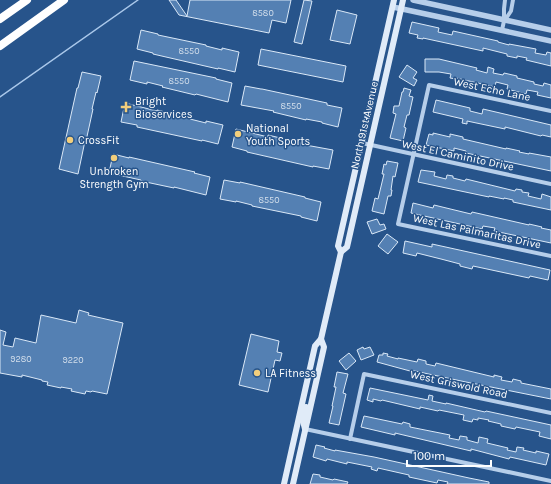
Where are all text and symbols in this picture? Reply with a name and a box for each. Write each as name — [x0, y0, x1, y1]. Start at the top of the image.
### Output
house number: 8580 — [252, 8, 274, 18]
house number: 8550 — [178, 46, 200, 56]
street label: West Echo Lane — [452, 75, 532, 104]
house number: 8550 — [168, 76, 190, 86]
street label: North 91st Avenue — [348, 80, 381, 170]
place label: Bright Bioservices — [135, 95, 193, 121]
marker: Bright Bioservices — [120, 101, 132, 113]
house number: 8550 — [280, 101, 302, 111]
place label: National Youth Sports — [246, 122, 311, 148]
marker: National Youth Sports — [233, 129, 243, 139]
place label: CrossFit — [78, 134, 119, 147]
marker: CrossFit — [65, 135, 75, 145]
street label: West El Caminito Drive — [401, 137, 515, 174]
marker: Unbroken Strength Gym — [109, 153, 119, 163]
place label: Unbroken Strength Gym — [79, 165, 149, 191]
house number: 8550 — [258, 195, 280, 205]
street label: West Las Palmaritas Drive — [412, 212, 542, 251]
house number: 9280 — [10, 354, 32, 364]
house number: 9220 — [63, 355, 84, 365]
place label: LA Fitness — [265, 367, 316, 380]
marker: LA Fitness — [252, 368, 262, 378]
street label: West Griswold Road — [409, 368, 509, 401]
scale bar — [407, 442, 491, 468]
text: 100 m — [413, 449, 445, 463]

